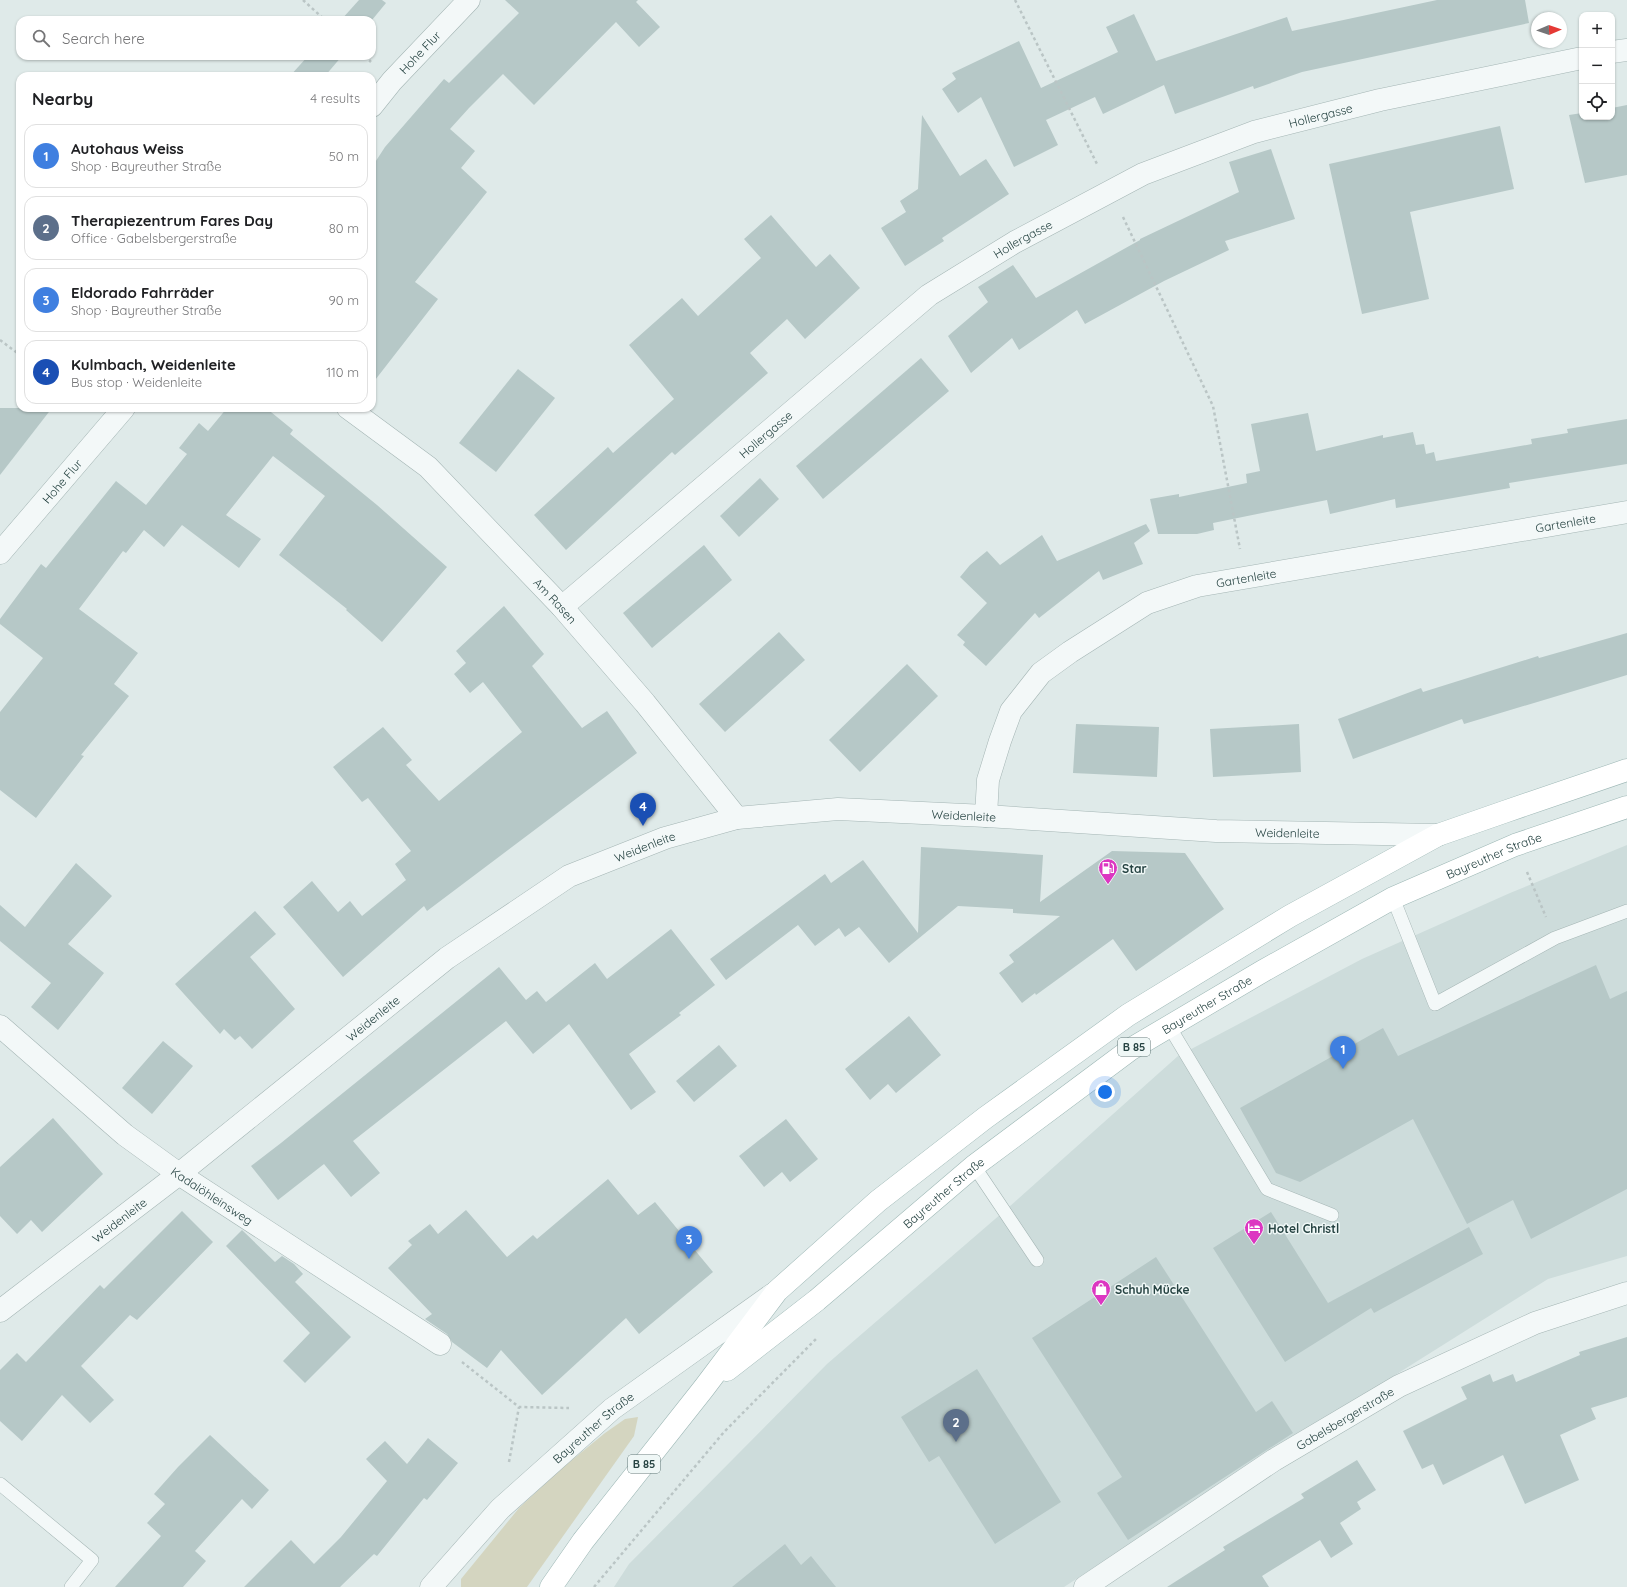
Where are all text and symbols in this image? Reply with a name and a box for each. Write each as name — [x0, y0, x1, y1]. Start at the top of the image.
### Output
north arrow — [1531, 12, 1567, 48]
map controls — [1579, 12, 1615, 120]
button: + — [1579, 12, 1615, 48]
search box — [16, 16, 376, 60]
icon: search — [30, 27, 52, 49]
street label: Hohe Flur — [396, 27, 444, 77]
text: Search here — [62, 29, 145, 48]
button: − — [1579, 48, 1615, 84]
button: locate — [1579, 84, 1615, 120]
text: Nearby — [32, 88, 93, 109]
text: 4 results — [310, 90, 360, 106]
street label: Hollergasse — [1287, 100, 1354, 130]
text: Autohaus Weiss — [71, 139, 184, 158]
text: 1 — [43, 148, 49, 164]
text: 50 m — [329, 148, 359, 164]
text: Shop · Bayreuther Straße — [71, 158, 222, 174]
text: Therapiezentrum Fares Day — [71, 211, 273, 230]
street label: Hollergasse — [990, 216, 1055, 261]
text: 2 — [42, 220, 50, 236]
text: 80 m — [329, 220, 359, 236]
text: Office · Gabelsbergerstraße — [71, 230, 237, 246]
text: Eldorado Fahrräder — [71, 283, 214, 302]
text: 3 — [43, 292, 49, 308]
text: 90 m — [329, 292, 359, 308]
text: Shop · Bayreuther Straße — [71, 302, 222, 318]
text: Kulmbach, Weidenleite — [71, 355, 236, 374]
text: 4 — [42, 364, 50, 380]
text: 110 m — [326, 364, 359, 380]
text: Bus stop · Weidenleite — [71, 374, 202, 390]
street label: Hollergasse — [736, 407, 795, 461]
street label: Hohe Flur — [39, 455, 85, 506]
street label: Gartenleite — [1534, 510, 1597, 535]
street label: Gartenleite — [1215, 565, 1278, 590]
street label: Am Rasen — [531, 575, 580, 626]
pin: 4 — [630, 793, 656, 826]
street label: Weidenleite — [931, 806, 997, 824]
street label: Weidenleite — [1255, 824, 1320, 840]
street label: Weidenleite — [612, 828, 677, 865]
street label: Bayreuther Straße — [1443, 829, 1544, 882]
fuel station icon: Star — [1097, 857, 1119, 885]
place label: Star — [1122, 861, 1147, 876]
street label: Bayreuther Straße — [1159, 972, 1255, 1037]
street label: Weidenleite — [343, 992, 403, 1044]
pin: 1 — [1330, 1036, 1356, 1069]
road number: B 85 — [1118, 1038, 1150, 1056]
your location — [1095, 1082, 1115, 1102]
street label: Bayreuther Straße — [900, 1153, 987, 1231]
street label: Kadalöhleinsweg — [168, 1163, 256, 1228]
street label: Weidenleite — [89, 1194, 149, 1245]
hotel icon: Hotel Christl — [1243, 1217, 1265, 1245]
place label: Hotel Christl — [1268, 1221, 1339, 1236]
pin: 3 — [676, 1226, 702, 1259]
shop icon: Schuh Mücke — [1090, 1278, 1112, 1306]
place label: Schuh Mücke — [1115, 1282, 1190, 1297]
street label: Gabelsbergerstraße — [1293, 1383, 1397, 1453]
street label: Bayreuther Straße — [549, 1388, 637, 1466]
pin: 2 — [943, 1409, 969, 1442]
road number: B 85 — [628, 1455, 660, 1473]

